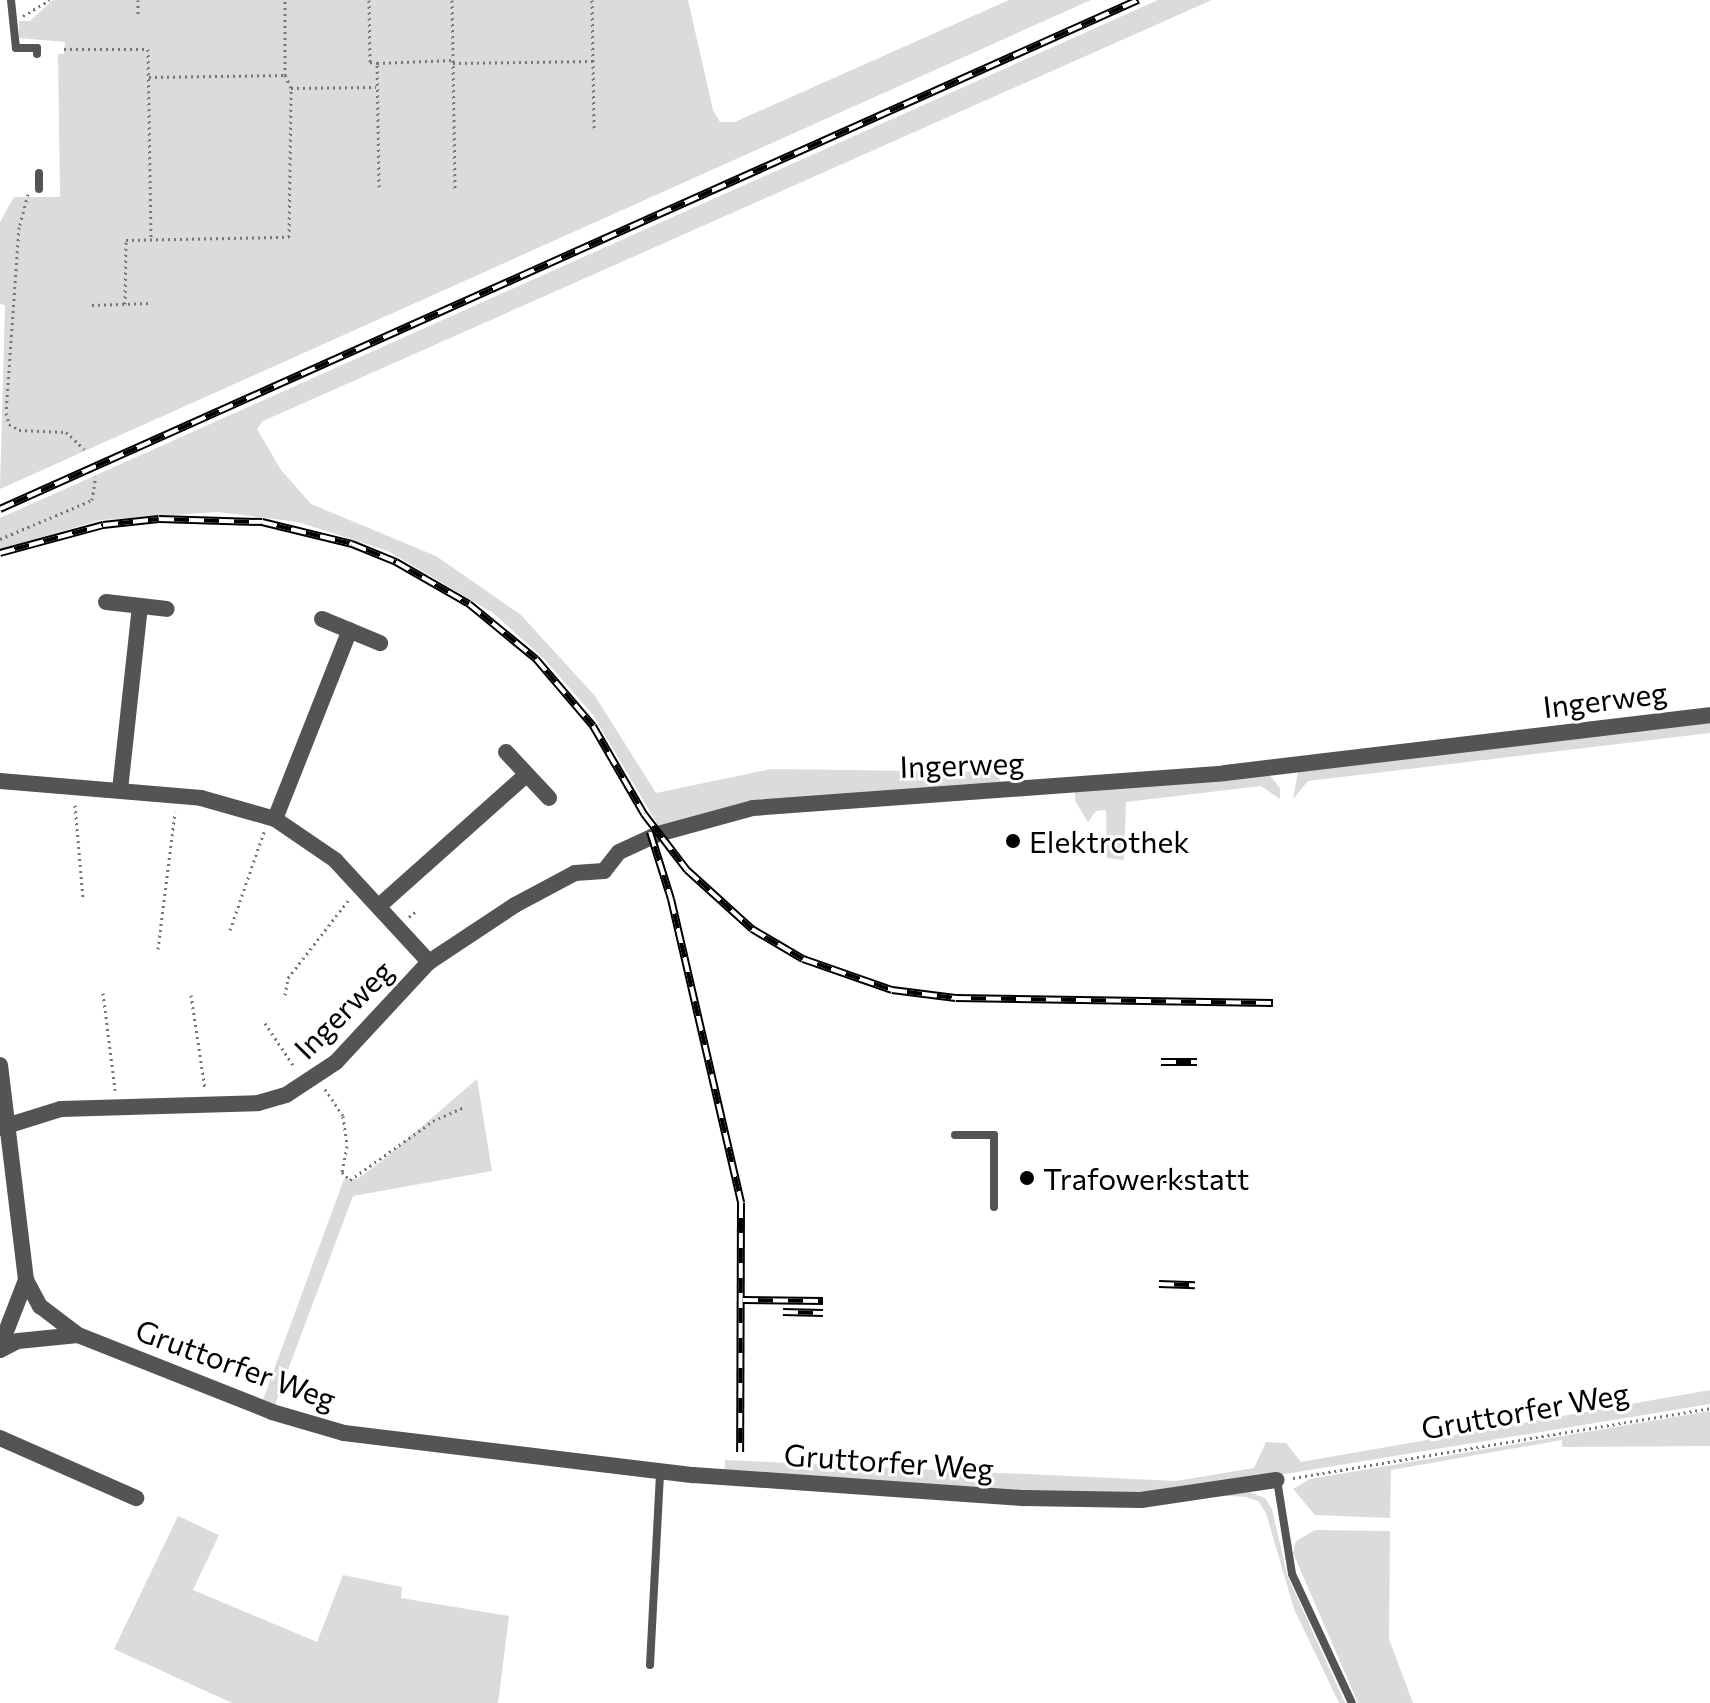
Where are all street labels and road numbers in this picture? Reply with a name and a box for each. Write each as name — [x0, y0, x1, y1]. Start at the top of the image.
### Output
street label: Ingerweg — [1541, 674, 1669, 724]
street label: Ingerweg — [899, 744, 1025, 784]
street label: Ingerweg — [286, 952, 400, 1066]
street label: Gruttorfer Weg — [131, 1311, 341, 1417]
street label: Gruttorfer Weg — [1418, 1374, 1632, 1446]
street label: Gruttorfer Weg — [783, 1436, 995, 1486]

